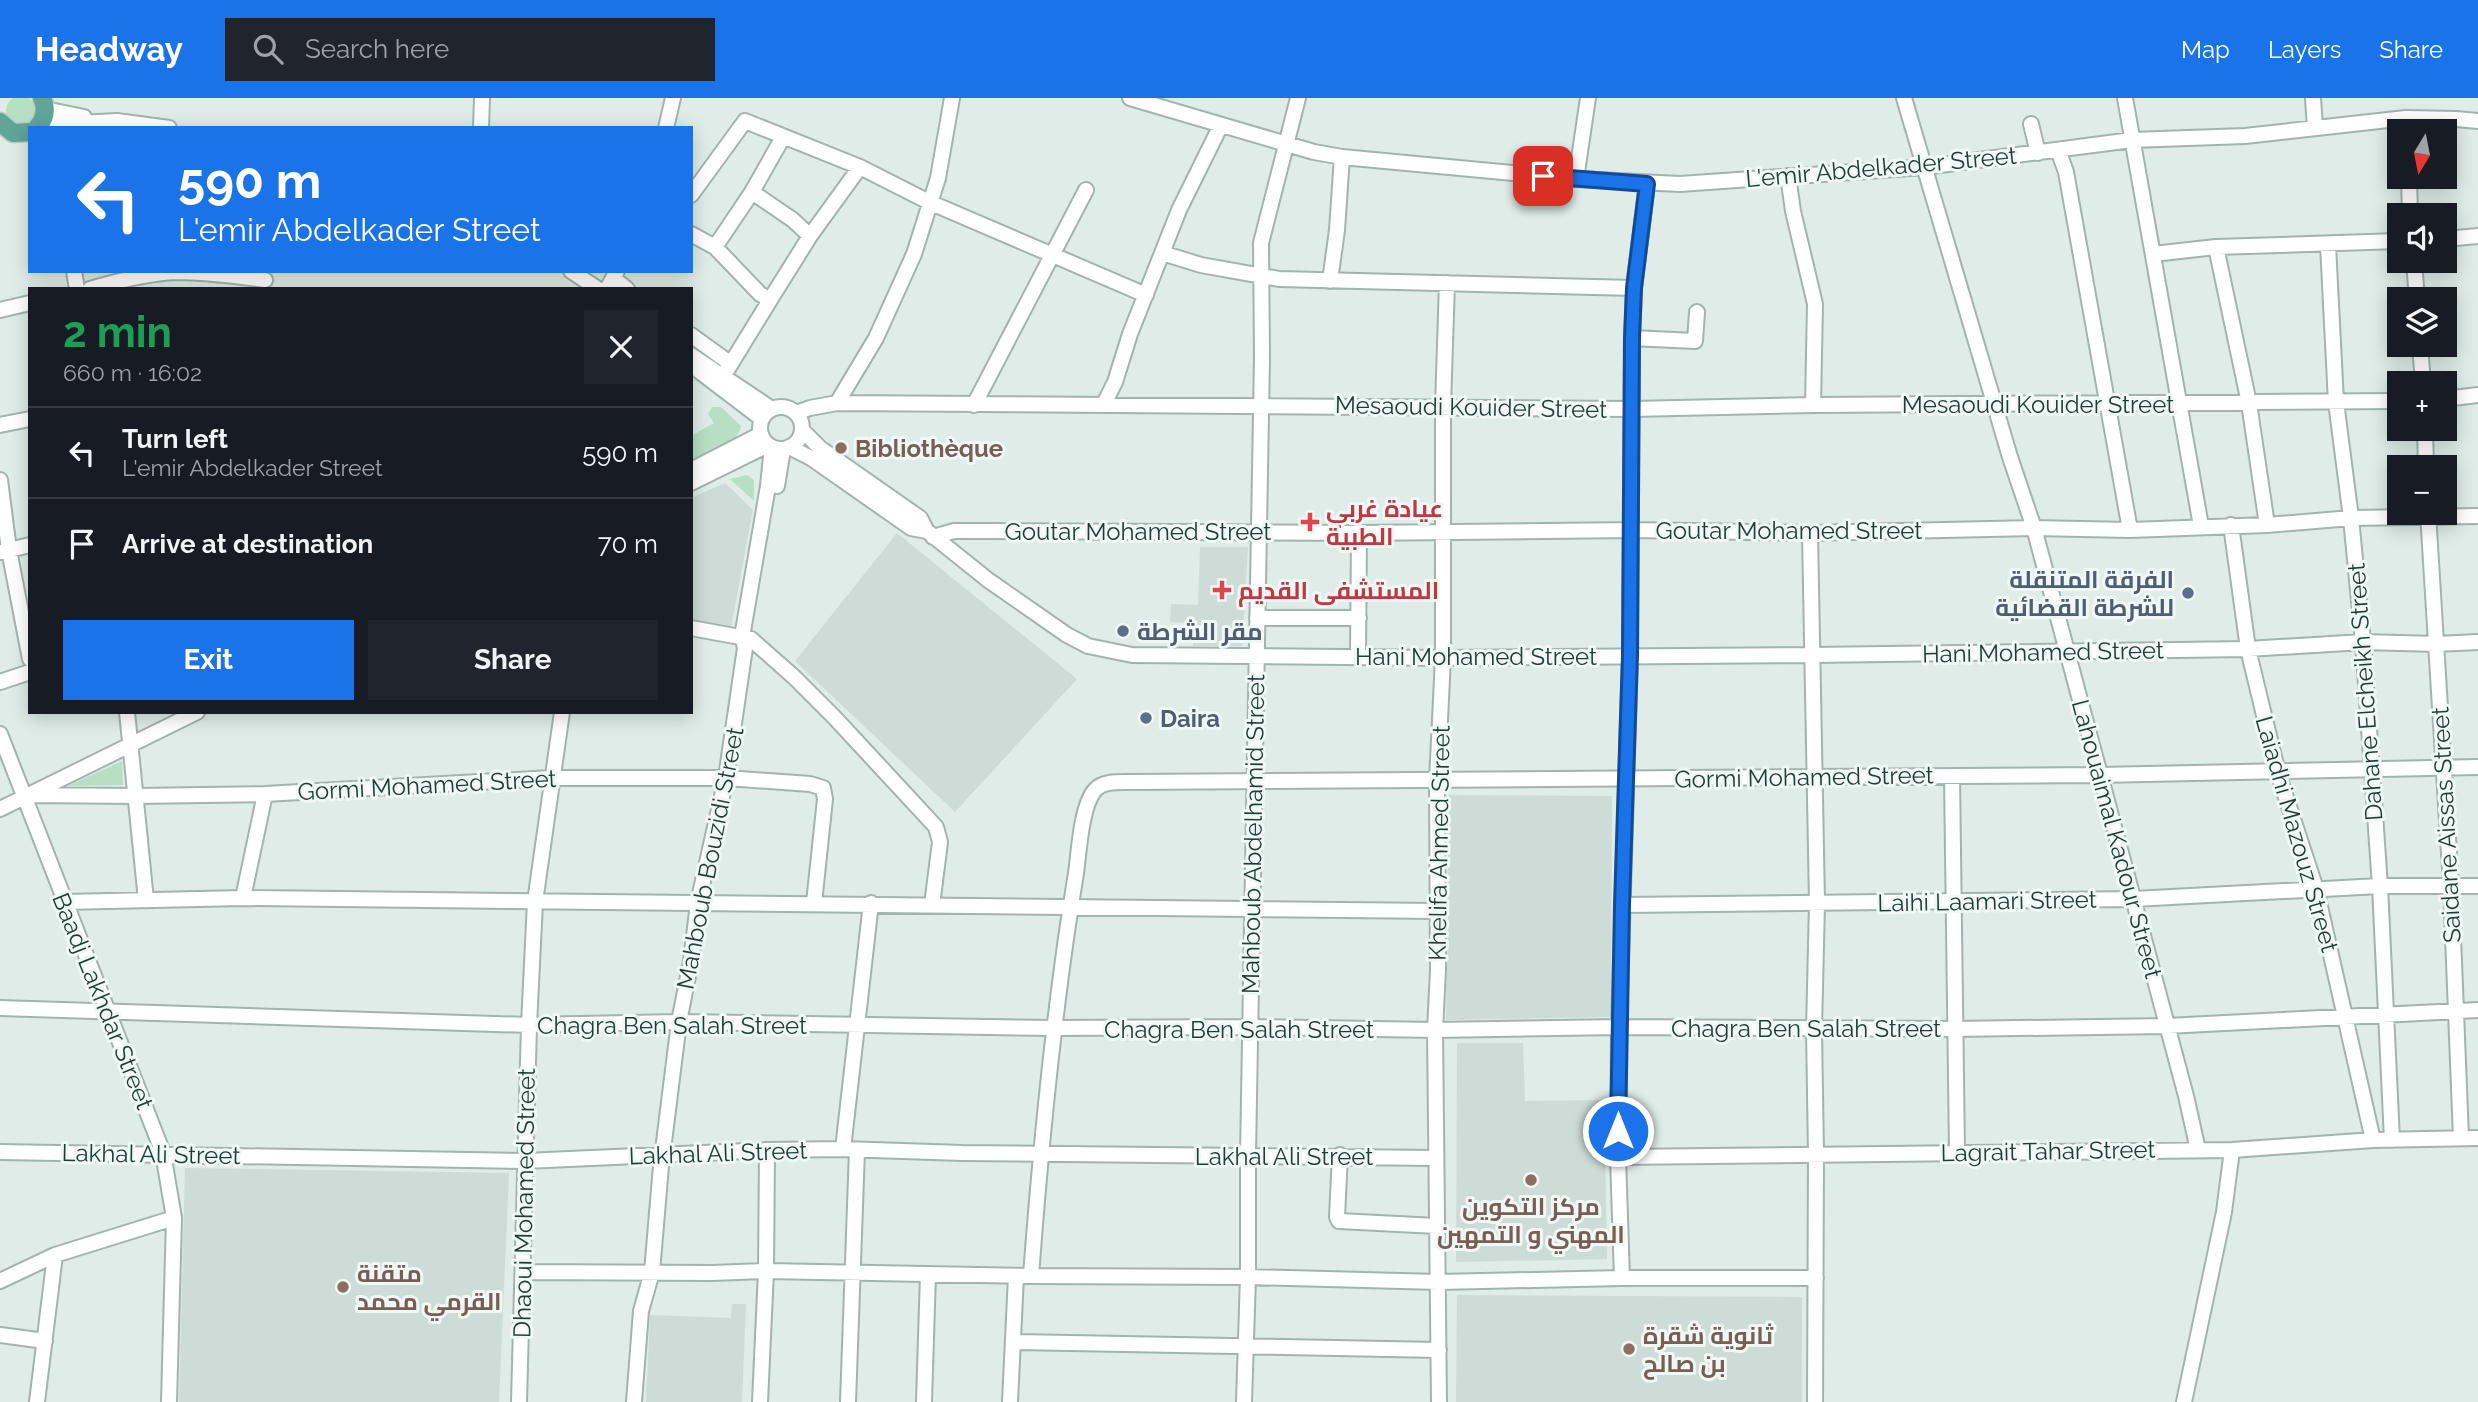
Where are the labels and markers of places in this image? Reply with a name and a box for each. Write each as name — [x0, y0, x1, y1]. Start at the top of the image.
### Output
pin — [1513, 146, 1573, 206]
place label: Bibliothèque — [855, 434, 1003, 463]
marker: Bibliothèque — [833, 440, 849, 456]
place label: عيادة غربي الطبية — [1326, 494, 1443, 551]
marker: عيادة غربي الطبية — [1300, 512, 1320, 532]
place label: الفرقة المتنقلة للشرطة القضائية — [1995, 565, 2174, 622]
place label: المستشفى القديم — [1238, 576, 1439, 607]
marker: المستشفى القديم — [1212, 580, 1232, 600]
marker: الفرقة المتنقلة للشرطة القضائية — [2180, 585, 2196, 601]
place label: مقر الشرطة — [1137, 617, 1263, 646]
marker: مقر الشرطة — [1115, 623, 1131, 639]
place label: Daira — [1160, 704, 1220, 733]
marker: Daira — [1138, 710, 1154, 726]
marker: مركز التكوين المهني و التمهين — [1523, 1172, 1539, 1188]
place label: مركز التكوين المهني و التمهين — [1437, 1192, 1625, 1254]
place label: متقنة القرمي محمد — [357, 1259, 502, 1321]
marker: متقنة القرمي محمد — [335, 1279, 351, 1295]
place label: ثانوية شقرة بن صالح — [1643, 1321, 1774, 1380]
marker: ثانوية شقرة بن صالح — [1621, 1341, 1637, 1357]

